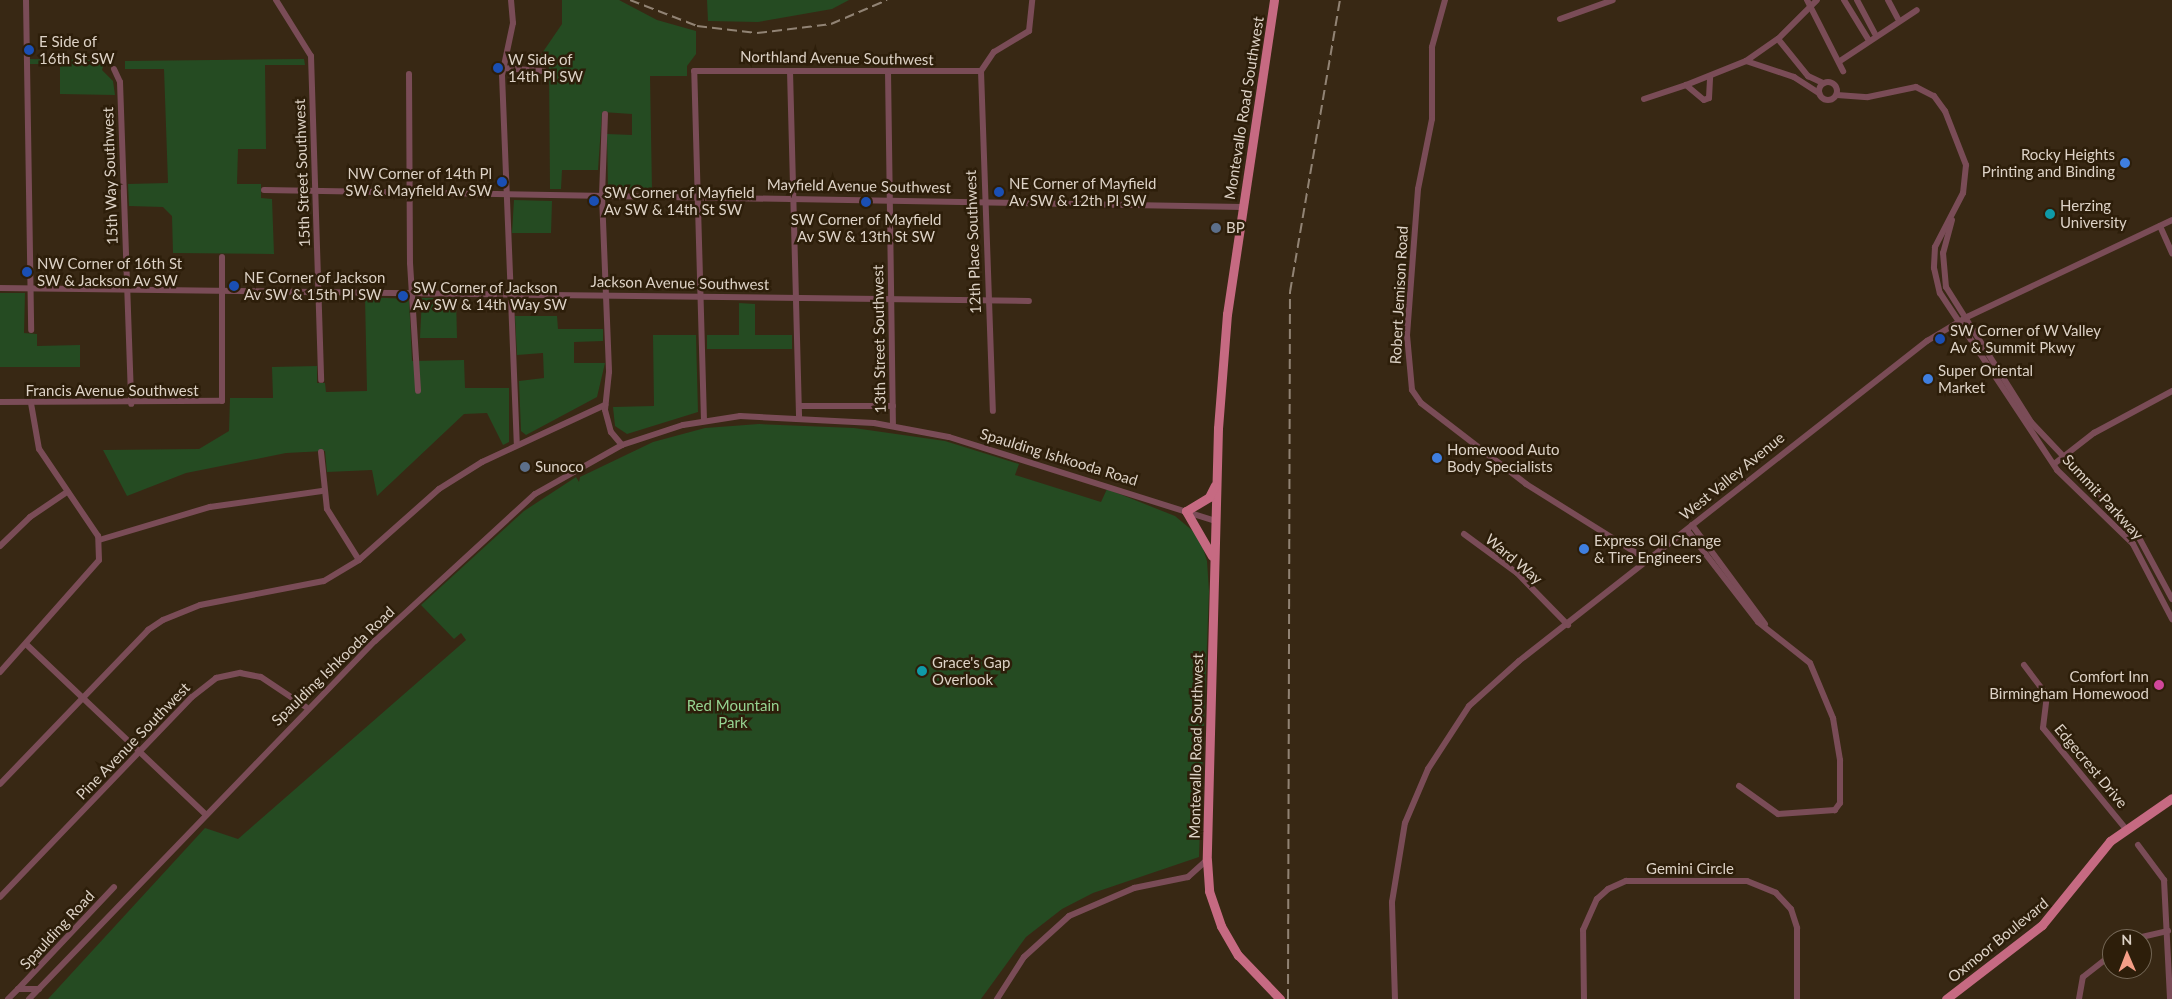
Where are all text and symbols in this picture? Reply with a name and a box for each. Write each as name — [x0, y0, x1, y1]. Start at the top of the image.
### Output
street label: Montevallo Road Southwest — [1221, 15, 1267, 201]
place label: E Side of 16th St SW — [39, 32, 115, 67]
marker: E Side of 16th St SW — [23, 44, 35, 56]
street label: Northland Avenue Southwest — [740, 47, 934, 69]
place label: W Side of 14th Pl SW — [508, 50, 583, 85]
marker: W Side of 14th Pl SW — [492, 62, 504, 74]
street label: 15th Street Southwest — [290, 98, 314, 248]
street label: 15th Way Southwest — [99, 106, 121, 246]
place label: Rocky Heights Printing and Binding — [1982, 145, 2115, 180]
marker: Rocky Heights Printing and Binding — [2119, 157, 2131, 169]
place label: NW Corner of 14th Pl SW & Mayfield Av SW — [344, 164, 492, 199]
street label: 12th Place Southwest — [961, 170, 985, 314]
place label: NE Corner of Mayfield Av SW & 12th Pl SW — [1009, 174, 1157, 209]
street label: Mayfield Avenue Southwest — [767, 175, 951, 197]
marker: NW Corner of 14th Pl SW & Mayfield Av SW — [496, 176, 508, 188]
place label: SW Corner of Mayfield Av SW & 14th St SW — [604, 183, 755, 218]
marker: NE Corner of Mayfield Av SW & 12th Pl SW — [993, 186, 1005, 198]
marker: SW Corner of Mayfield Av SW & 14th St SW — [588, 195, 600, 207]
marker: SW Corner of Mayfield Av SW & 13th St SW — [860, 196, 872, 208]
place label: Herzing University — [2060, 196, 2127, 231]
marker: Herzing University — [2044, 208, 2056, 220]
place label: SW Corner of Mayfield Av SW & 13th St SW — [790, 210, 942, 245]
place label: BP — [1226, 219, 1245, 237]
marker: BP — [1210, 222, 1222, 234]
street label: Robert Jemison Road — [1386, 225, 1412, 365]
place label: NW Corner of 16th St SW & Jackson Av SW — [37, 254, 183, 289]
street label: 13th Street Southwest — [869, 265, 889, 413]
marker: NW Corner of 16th St SW & Jackson Av SW — [21, 266, 33, 278]
place label: NE Corner of Jackson Av SW & 15th Pl SW — [244, 268, 386, 303]
street label: Jackson Avenue Southwest — [590, 272, 770, 294]
place label: SW Corner of Jackson Av SW & 14th Way SW — [413, 278, 568, 313]
marker: NE Corner of Jackson Av SW & 15th Pl SW — [228, 280, 240, 292]
marker: SW Corner of Jackson Av SW & 14th Way SW — [397, 290, 409, 302]
place label: SW Corner of W Valley Av & Summit Pkwy — [1950, 321, 2103, 356]
marker: SW Corner of W Valley Av & Summit Pkwy — [1934, 333, 1946, 345]
place label: Super Oriental Market — [1938, 361, 2033, 396]
marker: Super Oriental Market — [1922, 373, 1934, 385]
street label: Francis Avenue Southwest — [25, 382, 199, 400]
street label: Spaulding Ishkooda Road — [978, 424, 1140, 490]
street label: West Valley Avenue — [1675, 428, 1789, 524]
place label: Homewood Auto Body Specialists — [1447, 440, 1560, 475]
street label: Summit Parkway — [2059, 451, 2147, 543]
marker: Homewood Auto Body Specialists — [1431, 452, 1443, 464]
place label: Sunoco — [535, 458, 584, 476]
marker: Sunoco — [519, 461, 531, 473]
street label: Ward Way — [1482, 530, 1546, 588]
place label: Express Oil Change & Tire Engineers — [1594, 531, 1721, 566]
marker: Express Oil Change & Tire Engineers — [1578, 543, 1590, 555]
street label: Spaulding Ishkooda Road — [268, 603, 398, 729]
place label: Grace's Gap Overlook — [932, 653, 1010, 688]
street label: Montevallo Road Southwest — [1185, 653, 1207, 839]
marker: Grace's Gap Overlook — [916, 665, 928, 677]
place label: Comfort Inn Birmingham Homewood — [1989, 667, 2149, 702]
street label: Pine Avenue Southwest — [72, 679, 194, 803]
marker: Comfort Inn Birmingham Homewood — [2153, 679, 2165, 691]
park label: Red Mountain Park — [687, 696, 779, 731]
street label: Edgecrest Drive — [2051, 720, 2131, 812]
street label: Gemini Circle — [1646, 860, 1734, 878]
street label: Spaulding Road — [16, 887, 98, 973]
street label: Oxmoor Boulevard — [1944, 894, 2052, 986]
north arrow — [2102, 929, 2152, 979]
text: N — [2121, 931, 2132, 948]

